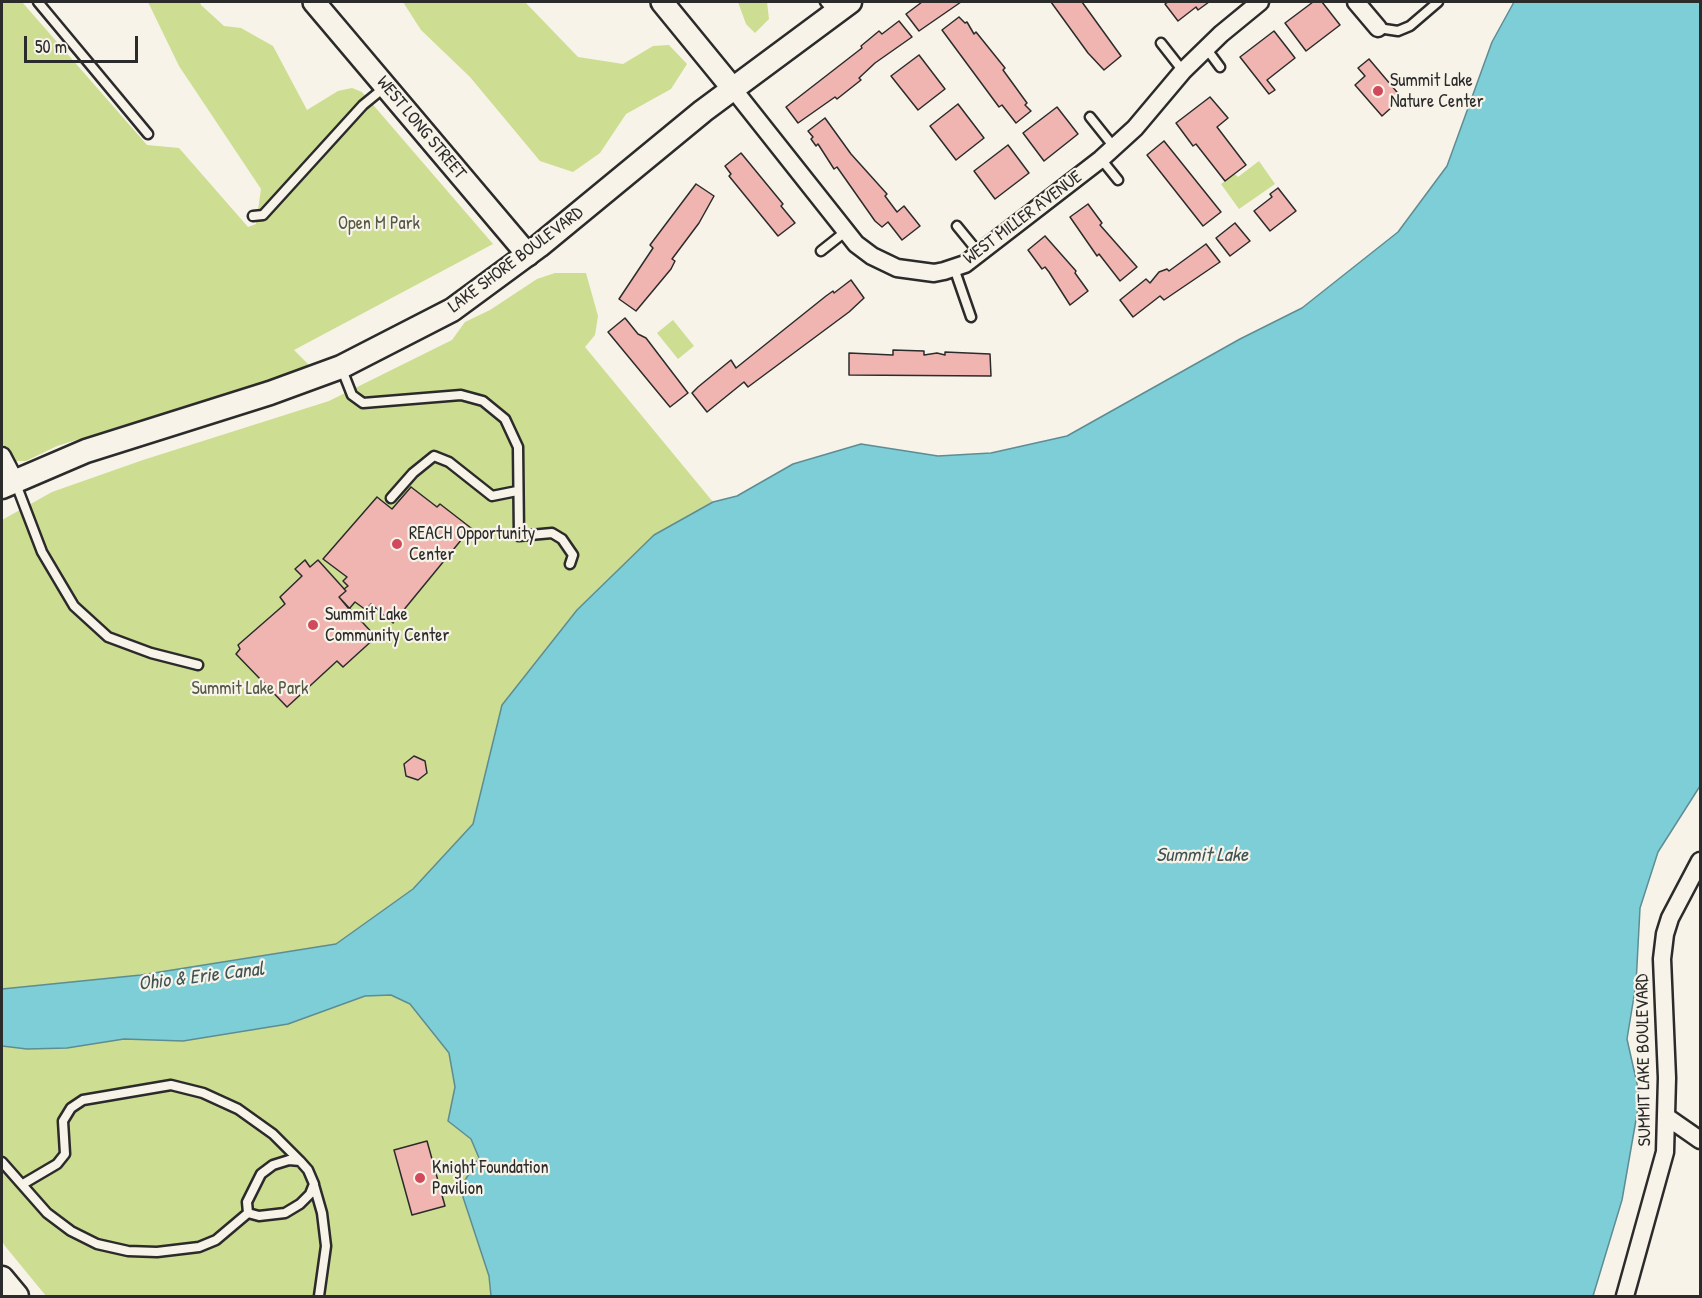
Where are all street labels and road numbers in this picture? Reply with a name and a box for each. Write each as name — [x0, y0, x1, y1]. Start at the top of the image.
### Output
street label: WEST LONG STREET — [372, 72, 470, 184]
street label: WEST MILLER AVENUE — [959, 166, 1087, 270]
street label: LAKE SHORE BOULEVARD — [444, 202, 588, 318]
street label: SUMMIT LAKE BOULEVARD — [1632, 973, 1656, 1147]

